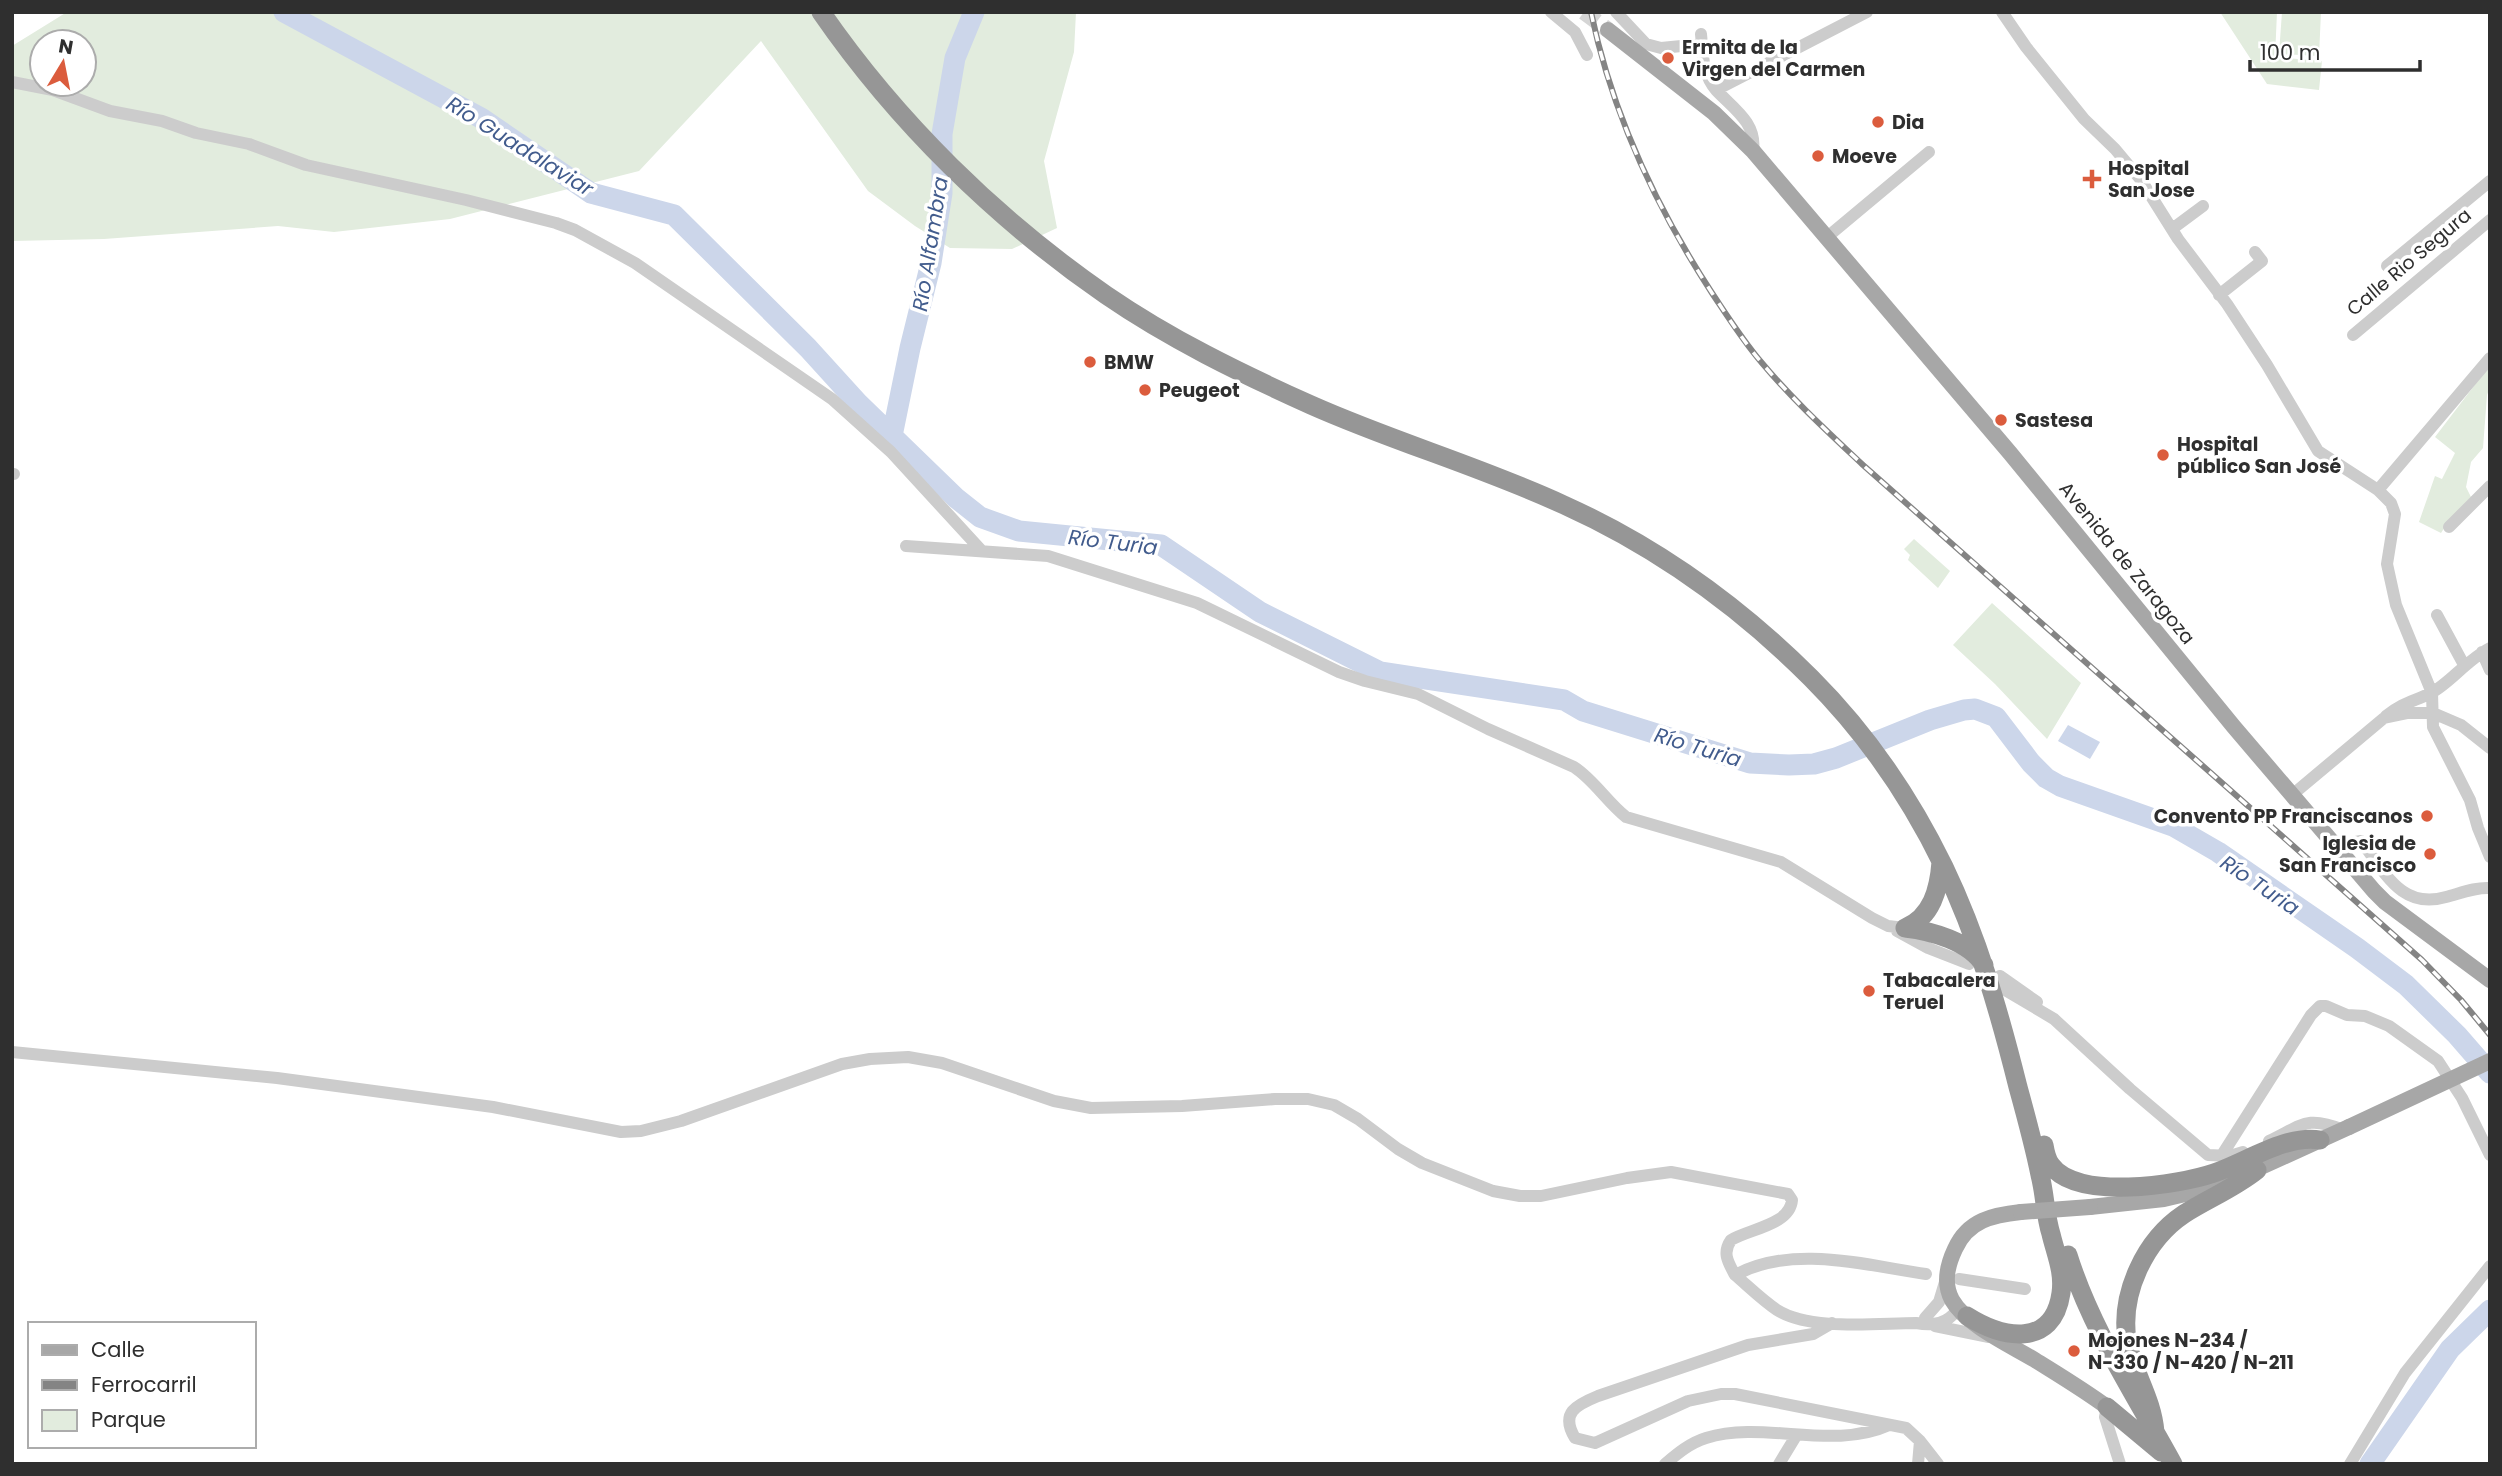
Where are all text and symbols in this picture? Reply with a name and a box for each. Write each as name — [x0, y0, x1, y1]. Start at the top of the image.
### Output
north arrow — [28, 28, 98, 98]
scale bar — [2250, 28, 2420, 72]
text: N — [56, 32, 75, 61]
place label: Ermita de la Virgen del Carmen — [1682, 34, 1865, 83]
text: 100 m — [2260, 38, 2320, 67]
marker: Ermita de la Virgen del Carmen — [1660, 50, 1676, 66]
water label: Río Guadalaviar — [441, 89, 600, 204]
place label: Dia — [1892, 109, 1924, 136]
marker: Dia — [1870, 114, 1886, 130]
place label: Moeve — [1832, 143, 1897, 170]
marker: Moeve — [1810, 148, 1826, 164]
place label: Hospital San Jose — [2108, 155, 2195, 204]
marker: Hospital San Jose — [2082, 169, 2102, 189]
water label: Río Alfambra — [905, 175, 955, 313]
street label: Calle Rio Segura — [2341, 202, 2477, 322]
place label: BMW — [1104, 349, 1154, 376]
marker: BMW — [1082, 354, 1098, 370]
place label: Peugeot — [1159, 377, 1240, 404]
marker: Peugeot — [1137, 382, 1153, 398]
place label: Sastesa — [2015, 407, 2093, 434]
marker: Sastesa — [1993, 412, 2009, 428]
place label: Hospital público San José — [2177, 431, 2342, 480]
marker: Hospital público San José — [2155, 447, 2171, 463]
street label: Avenida de Zaragoza — [2053, 476, 2201, 650]
water label: Río Turia — [1067, 522, 1159, 562]
water label: Río Turia — [1651, 720, 1745, 774]
place label: Convento PP Franciscanos — [2154, 803, 2413, 830]
marker: Convento PP Franciscanos — [2419, 808, 2435, 824]
place label: Iglesia de San Francisco — [2279, 830, 2416, 879]
marker: Iglesia de San Francisco — [2422, 846, 2438, 862]
water label: Río Turia — [2215, 848, 2305, 922]
place label: Tabacalera Teruel — [1883, 967, 1996, 1016]
marker: Tabacalera Teruel — [1861, 983, 1877, 999]
legend — [28, 1322, 256, 1448]
place label: Mojones N-234 / N-330 / N-420 / N-211 — [2088, 1327, 2294, 1376]
text: Calle — [91, 1335, 145, 1364]
marker: Mojones N-234 / N-330 / N-420 / N-211 — [2066, 1343, 2082, 1359]
text: Ferrocarril — [91, 1370, 197, 1399]
text: Parque — [91, 1405, 166, 1434]

